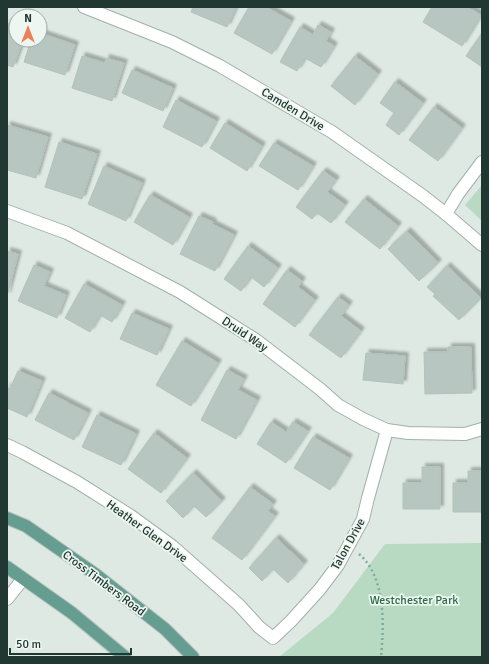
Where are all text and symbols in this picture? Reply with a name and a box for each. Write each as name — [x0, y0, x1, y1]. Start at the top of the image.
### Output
north arrow — [8, 8, 48, 48]
text: N — [24, 12, 32, 25]
street label: Camden Drive — [258, 85, 327, 134]
street label: Druid Way — [219, 314, 271, 355]
street label: Heather Glen Drive — [103, 497, 190, 566]
street label: Talon Drive — [328, 516, 369, 573]
street label: Cross Timbers Road — [59, 547, 148, 619]
park label: Westchester Park — [370, 593, 458, 608]
scale bar — [10, 630, 131, 656]
text: 50 m — [16, 637, 41, 652]

